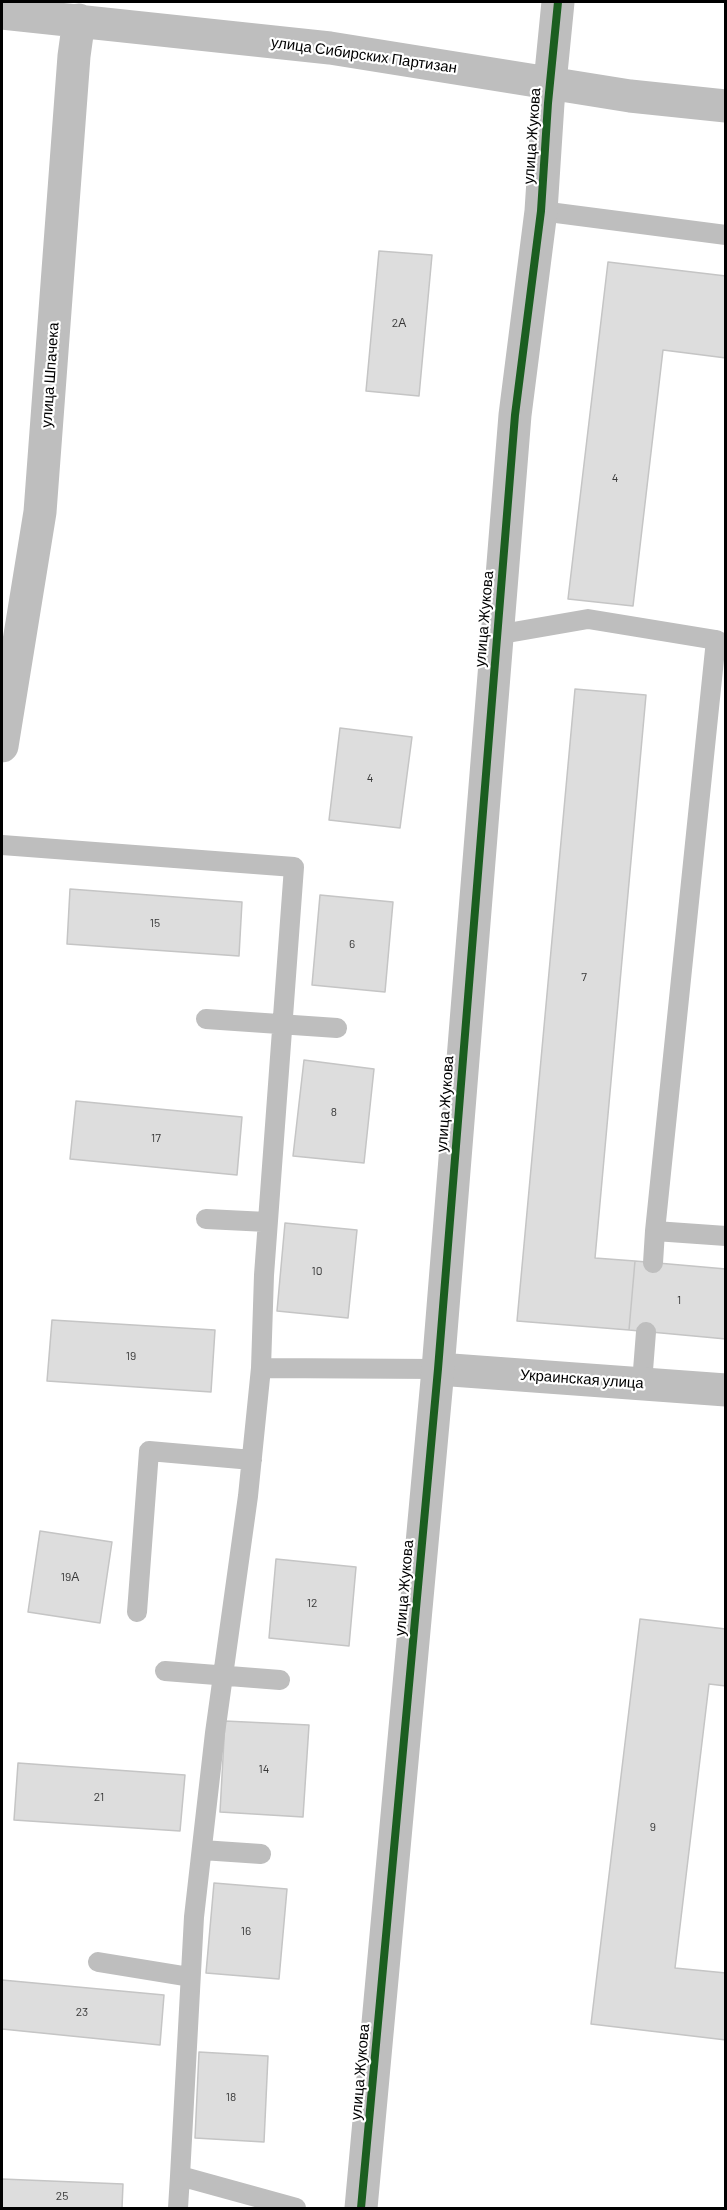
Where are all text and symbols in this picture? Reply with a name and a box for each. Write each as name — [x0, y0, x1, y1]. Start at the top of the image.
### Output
street label: улица Сибирских Партизан — [270, 33, 458, 77]
street label: улица Жукова — [520, 87, 544, 185]
house number: 2А — [392, 316, 406, 330]
street label: улица Шпачека — [37, 322, 63, 428]
house number: 4 — [612, 471, 618, 485]
street label: улица Жукова — [471, 570, 497, 668]
house number: 4 — [367, 771, 373, 785]
house number: 15 — [150, 916, 160, 930]
house number: 6 — [349, 937, 355, 951]
house number: 7 — [581, 970, 587, 984]
street label: улица Жукова — [433, 1055, 457, 1153]
house number: 8 — [331, 1105, 337, 1119]
house number: 17 — [151, 1131, 161, 1145]
house number: 10 — [312, 1264, 322, 1278]
house number: 1 — [677, 1293, 681, 1307]
house number: 19 — [126, 1349, 136, 1363]
street label: Украинская улица — [520, 1366, 644, 1392]
street label: улица Жукова — [391, 1539, 417, 1637]
house number: 19А — [61, 1570, 79, 1584]
house number: 12 — [307, 1596, 317, 1610]
house number: 14 — [259, 1762, 269, 1776]
house number: 21 — [94, 1790, 104, 1804]
house number: 9 — [650, 1820, 656, 1834]
house number: 16 — [241, 1924, 251, 1938]
house number: 23 — [76, 2005, 88, 2019]
street label: улица Жукова — [347, 2023, 373, 2121]
house number: 18 — [226, 2090, 236, 2104]
house number: 25 — [56, 2189, 68, 2203]

